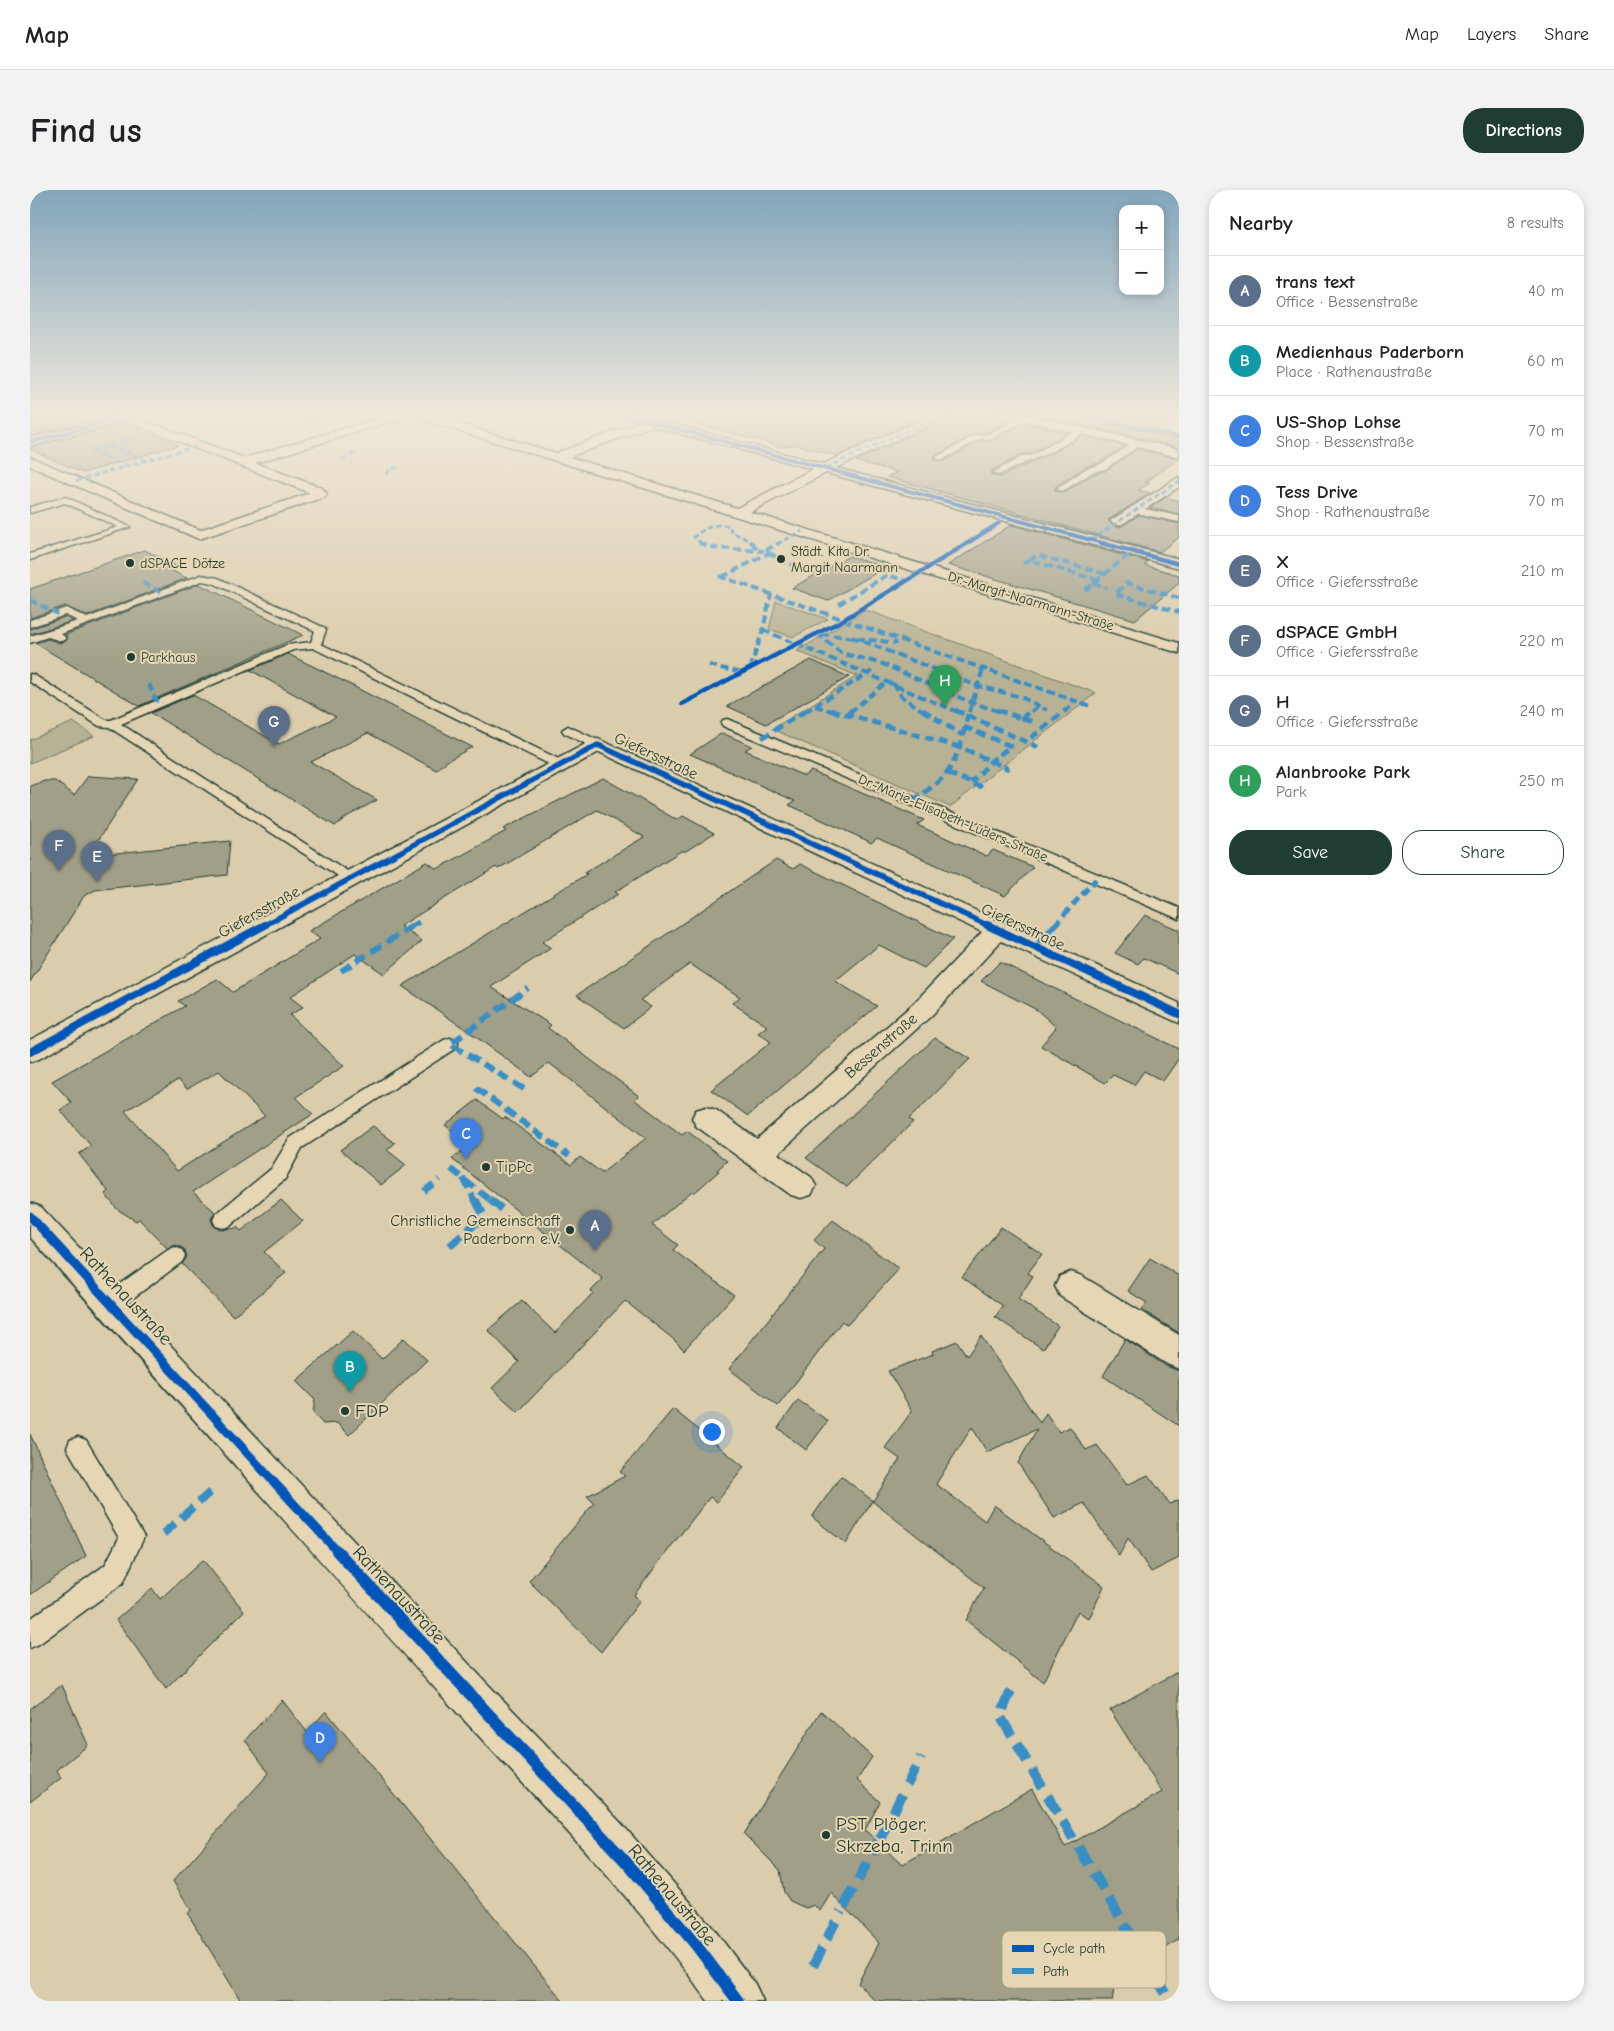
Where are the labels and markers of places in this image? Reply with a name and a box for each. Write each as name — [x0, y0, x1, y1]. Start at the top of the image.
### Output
place label: Städt. Kita Dr. Margit Naarmann — [791, 543, 898, 576]
marker: Städt. Kita Dr. Margit Naarmann — [775, 553, 787, 565]
place label: dSPACE Dötze — [140, 555, 225, 572]
marker: dSPACE Dötze — [124, 557, 136, 569]
place label: Parkhaus — [141, 649, 196, 666]
marker: Parkhaus — [125, 651, 137, 663]
pin: H — [929, 665, 961, 706]
pin: G — [258, 706, 290, 747]
pin: F — [43, 830, 75, 871]
pin: E — [81, 841, 113, 882]
pin: C — [450, 1118, 482, 1159]
place label: TipPc — [496, 1158, 533, 1176]
marker: TipPc — [480, 1161, 492, 1173]
pin: A — [579, 1210, 611, 1251]
place label: Christliche Gemeinschaft Paderborn e.V. — [390, 1212, 560, 1248]
marker: Christliche Gemeinschaft Paderborn e.V. — [564, 1224, 576, 1236]
pin: B — [334, 1351, 366, 1392]
place label: FDP — [355, 1400, 389, 1422]
marker: FDP — [339, 1405, 351, 1417]
pin: D — [304, 1722, 336, 1763]
place label: PST Plöger, Skrzeba, Trinn — [836, 1813, 953, 1857]
marker: PST Plöger, Skrzeba, Trinn — [820, 1829, 832, 1841]

